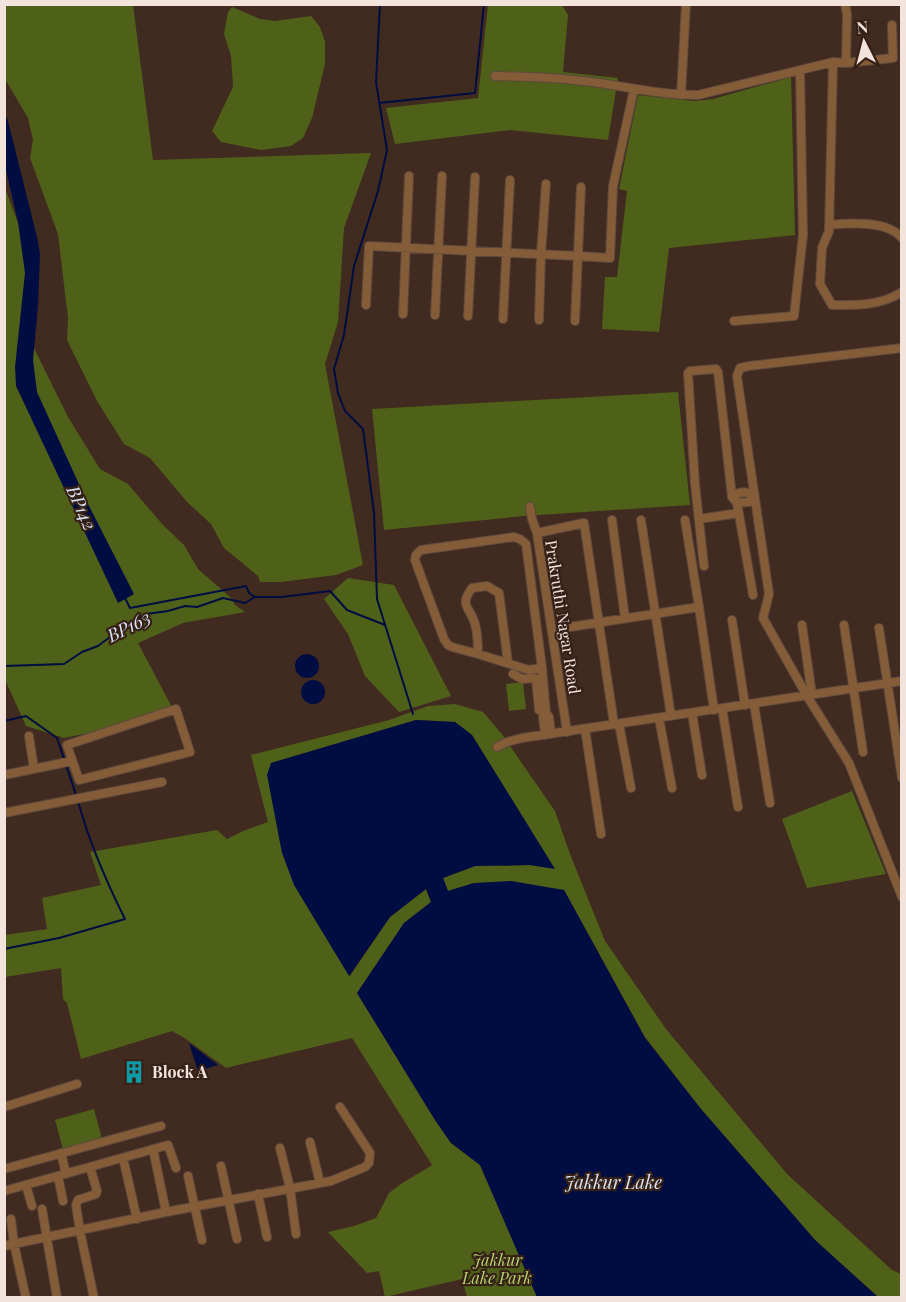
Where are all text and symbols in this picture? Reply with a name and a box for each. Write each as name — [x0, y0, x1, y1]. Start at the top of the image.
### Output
north arrow — [834, 12, 894, 72]
text: N — [856, 15, 870, 38]
water label: BP142 — [61, 481, 102, 534]
street label: Prakruthi Nagar Road — [541, 538, 586, 695]
water label: BP163 — [102, 605, 155, 648]
building icon: Block A — [121, 1059, 147, 1085]
place label: Block A — [152, 1061, 208, 1082]
water label: Jakkur Lake — [564, 1170, 662, 1194]
park label: Jakkur Lake Park — [461, 1249, 532, 1288]

